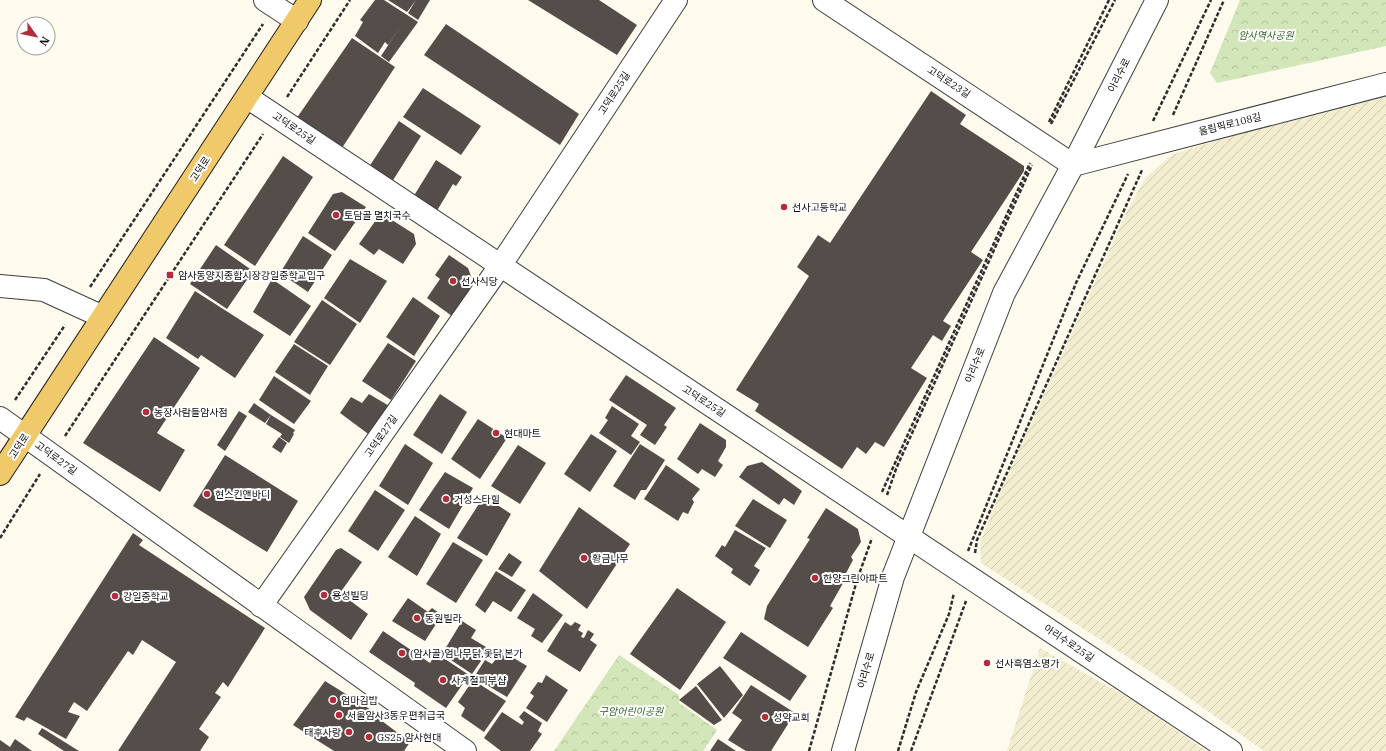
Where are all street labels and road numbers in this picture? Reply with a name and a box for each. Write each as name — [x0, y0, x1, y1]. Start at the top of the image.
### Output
street label: 아리수로 — [1105, 56, 1133, 94]
street label: 고덕로23길 — [925, 63, 973, 101]
street label: 고덕로25길 — [595, 69, 633, 117]
street label: 고덕로25길 — [270, 109, 318, 147]
street label: 올림픽로108길 — [1197, 110, 1263, 138]
street label: 고덕로 — [187, 154, 213, 184]
street label: 아리수로 — [962, 345, 988, 385]
street label: 고덕로25길 — [680, 382, 728, 420]
street label: 고덕로27길 — [362, 412, 400, 460]
street label: 고덕로 — [6, 431, 32, 461]
street label: 고덕로27길 — [32, 438, 80, 478]
street label: 아리수로25길 — [1041, 621, 1097, 665]
street label: 아리수로 — [855, 651, 877, 689]

